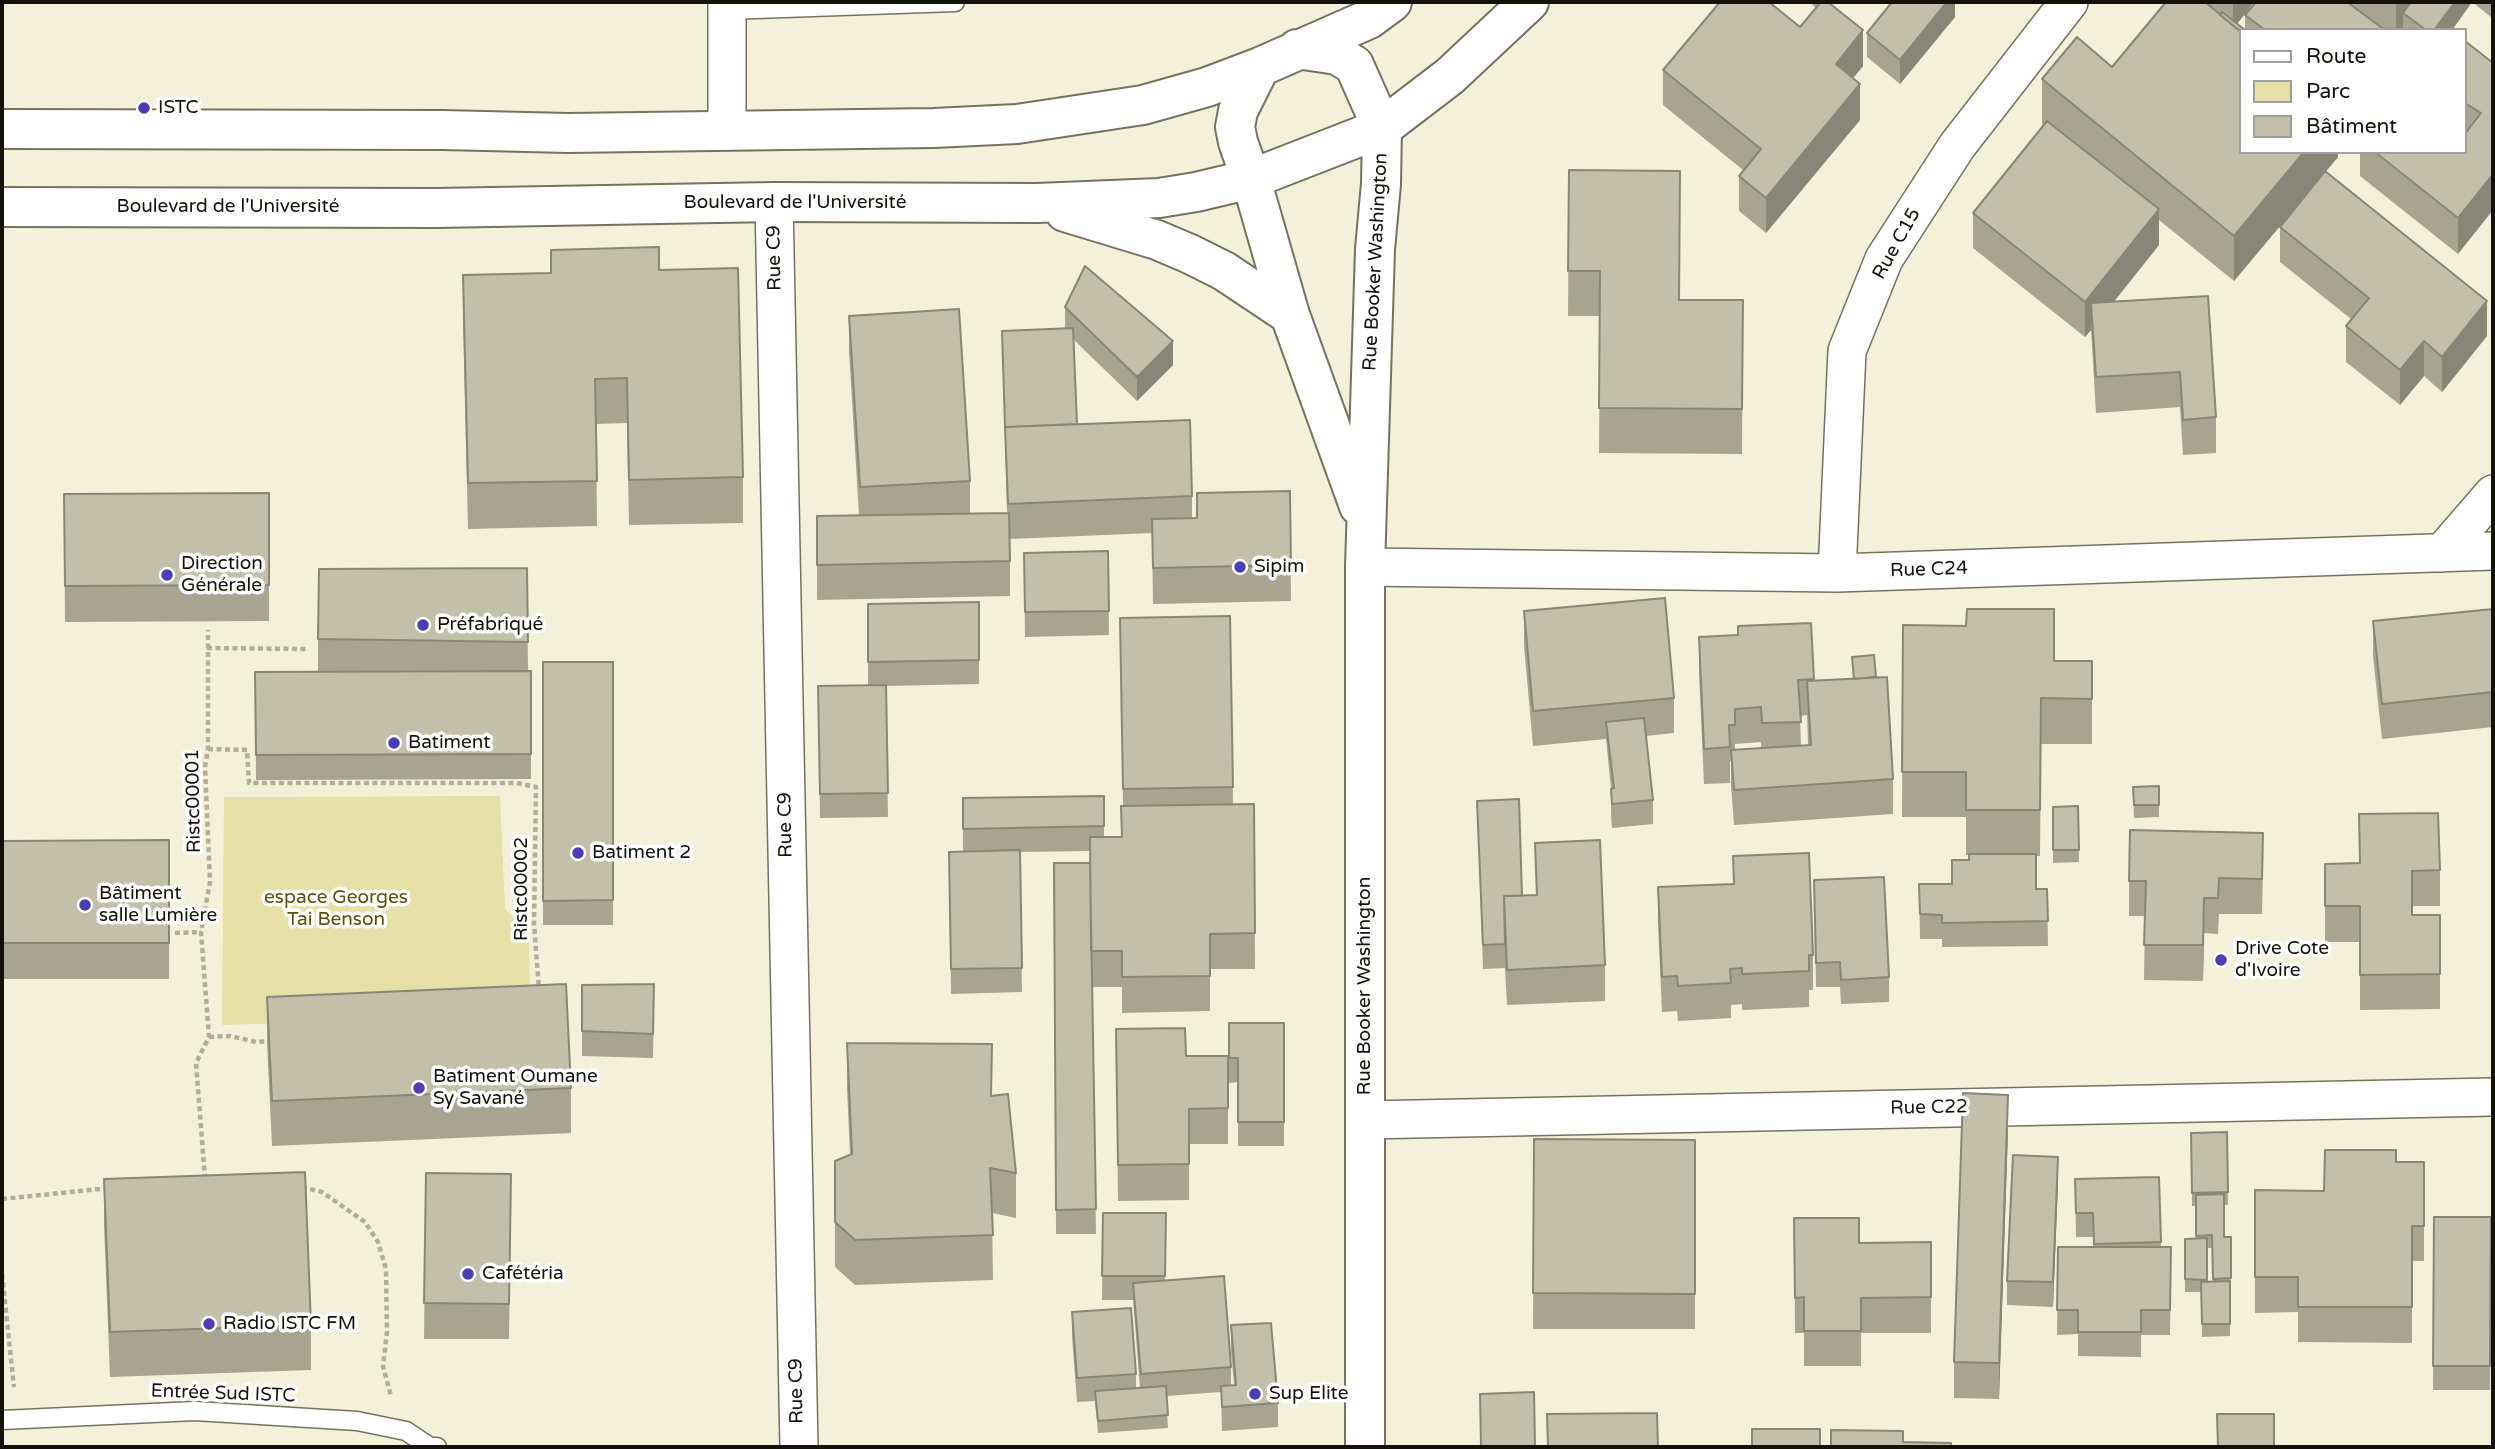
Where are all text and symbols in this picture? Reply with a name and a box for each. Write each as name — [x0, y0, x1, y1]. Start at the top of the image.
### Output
legend — [2240, 28, 2467, 154]
text: Route — [2306, 44, 2366, 69]
text: Parc — [2306, 79, 2350, 104]
place label: ISTC — [158, 97, 199, 119]
marker: ISTC — [136, 100, 152, 116]
text: Bâtiment — [2306, 114, 2397, 139]
street label: Rue Booker Washington — [1359, 152, 1393, 372]
street label: Boulevard de l'Université — [684, 192, 906, 214]
street label: Boulevard de l'Université — [117, 196, 339, 218]
street label: Rue C15 — [1868, 204, 1926, 284]
street label: Rue C9 — [763, 225, 787, 291]
place label: Direction Générale — [181, 553, 263, 597]
place label: Sipim — [1254, 556, 1304, 578]
street label: Rue C24 — [1890, 557, 1968, 583]
marker: Sipim — [1232, 559, 1248, 575]
marker: Direction Générale — [159, 567, 175, 583]
place label: Préfabriqué — [437, 614, 543, 636]
marker: Préfabriqué — [415, 617, 431, 633]
place label: Batiment — [408, 732, 490, 754]
marker: Batiment — [386, 735, 402, 751]
street label: Ristc00001 — [182, 749, 206, 853]
street label: Rue C9 — [774, 792, 798, 858]
street label: Ristc00002 — [511, 837, 533, 941]
place label: Batiment 2 — [592, 842, 691, 864]
marker: Batiment 2 — [570, 845, 586, 861]
street label: Rue Booker Washington — [1354, 877, 1376, 1095]
place label: Bâtiment salle Lumière — [99, 883, 217, 927]
park label: espace Georges Tai Benson — [264, 887, 408, 931]
marker: Bâtiment salle Lumière — [77, 897, 93, 913]
place label: Drive Cote d'Ivoire — [2235, 938, 2329, 982]
marker: Drive Cote d'Ivoire — [2213, 952, 2229, 968]
place label: Batiment Oumane Sy Savané — [433, 1066, 598, 1110]
marker: Batiment Oumane Sy Savané — [411, 1080, 427, 1096]
street label: Rue C22 — [1890, 1096, 1968, 1120]
place label: Cafétéria — [482, 1263, 564, 1285]
marker: Cafétéria — [460, 1266, 476, 1282]
place label: Radio ISTC FM — [223, 1313, 356, 1335]
marker: Radio ISTC FM — [201, 1316, 217, 1332]
street label: Rue C9 — [785, 1358, 809, 1424]
street label: Entrée Sud ISTC — [150, 1380, 296, 1408]
place label: Sup Elite — [1269, 1383, 1348, 1405]
marker: Sup Elite — [1247, 1386, 1263, 1402]

